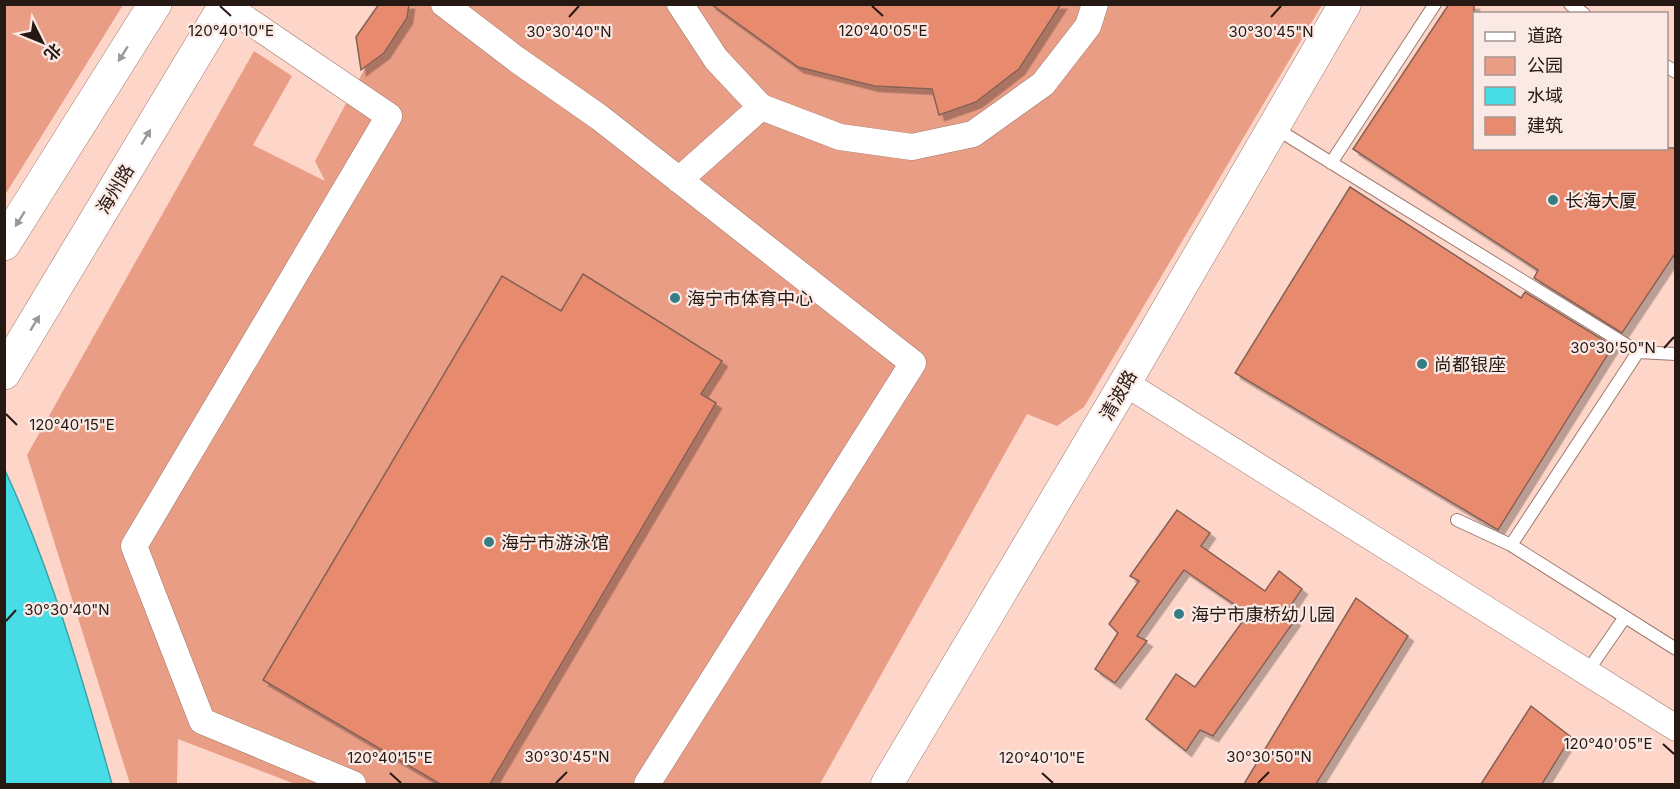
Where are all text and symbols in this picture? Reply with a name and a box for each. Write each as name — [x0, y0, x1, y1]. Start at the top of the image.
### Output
north arrow — [12, 12, 72, 72]
legend — [1473, 12, 1668, 150]
text: 120°40'10"E — [188, 21, 274, 40]
text: 120°40'05"E — [838, 21, 928, 40]
text: 30°30'40"N — [526, 22, 612, 41]
text: 30°30'45"N — [1229, 22, 1313, 41]
text: 道路 — [1527, 25, 1563, 46]
text: 北 — [40, 40, 66, 65]
one-way arrow — [118, 46, 129, 62]
text: 公园 — [1527, 55, 1563, 76]
text: 水域 — [1527, 85, 1563, 106]
text: 建筑 — [1527, 115, 1563, 136]
one-way arrow — [141, 128, 151, 145]
street label: 海州路 — [92, 160, 138, 218]
place label: 长海大厦 — [1565, 190, 1637, 211]
marker: 长海大厦 — [1546, 193, 1560, 207]
one-way arrow — [14, 211, 25, 227]
place label: 海宁市体育中心 — [687, 288, 813, 309]
marker: 海宁市体育中心 — [668, 291, 682, 305]
one-way arrow — [29, 315, 40, 331]
text: 30°30'50"N — [1570, 338, 1656, 357]
place label: 尚都银座 — [1434, 354, 1506, 375]
marker: 尚都银座 — [1415, 357, 1429, 371]
street label: 清波路 — [1095, 366, 1141, 424]
text: 120°40'15"E — [29, 415, 115, 434]
place label: 海宁市游泳馆 — [501, 532, 609, 553]
marker: 海宁市游泳馆 — [482, 535, 496, 549]
text: 30°30'40"N — [24, 600, 110, 619]
place label: 海宁市康桥幼儿园 — [1191, 604, 1335, 625]
marker: 海宁市康桥幼儿园 — [1172, 607, 1186, 621]
text: 120°40'05"E — [1563, 734, 1653, 753]
text: 30°30'45"N — [525, 747, 609, 766]
text: 30°30'50"N — [1226, 747, 1312, 766]
text: 120°40'15"E — [347, 748, 433, 767]
text: 120°40'10"E — [999, 748, 1085, 767]

